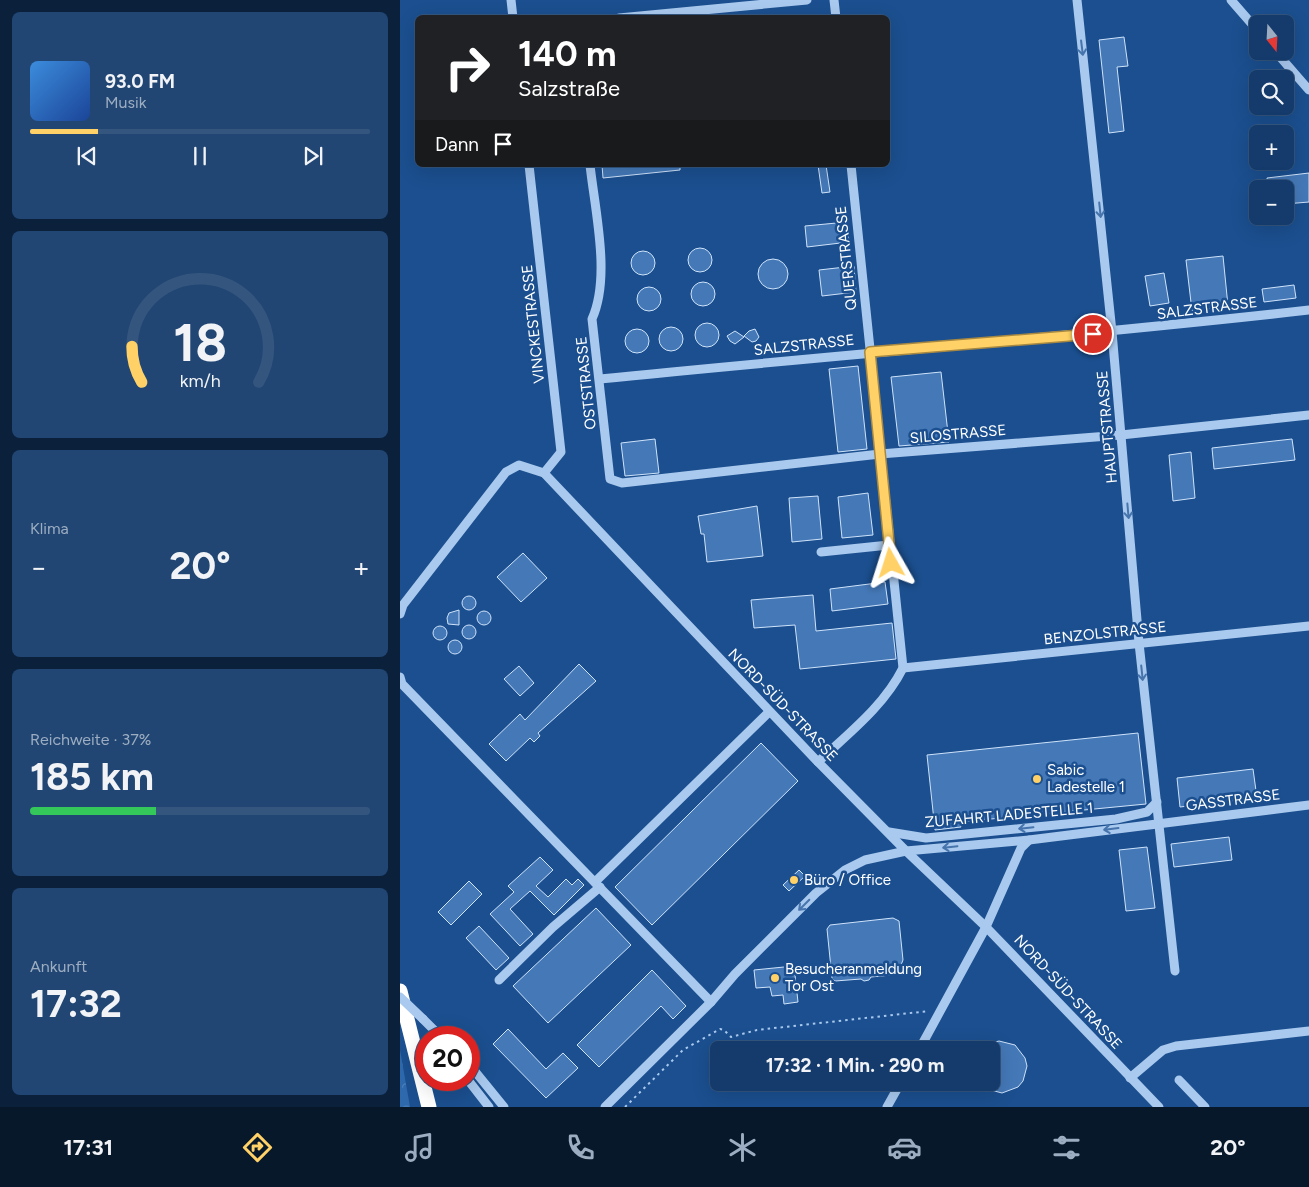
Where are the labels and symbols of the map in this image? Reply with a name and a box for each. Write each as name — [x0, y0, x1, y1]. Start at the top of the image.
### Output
north arrow — [1249, 15, 1294, 60]
one-way arrow — [1077, 40, 1087, 56]
one-way arrow — [1095, 202, 1105, 218]
street label: QUERSTRASSE — [832, 205, 860, 311]
street label: VINCKESTRASSE — [518, 264, 548, 384]
street label: SALZSTRASSE — [1156, 293, 1258, 323]
pin — [1072, 313, 1114, 355]
street label: SALZSTRASSE — [753, 331, 855, 359]
street label: OSTSTRASSE — [572, 336, 600, 430]
street label: HAUPTSTRASSE — [1093, 370, 1121, 484]
street label: SILOSTRASSE — [909, 421, 1007, 447]
one-way arrow — [1123, 503, 1133, 519]
position arrow — [864, 536, 916, 588]
street label: BENZOLSTRASSE — [1043, 618, 1167, 648]
street label: NORD-SÜD-STRASSE — [724, 645, 842, 765]
one-way arrow — [1137, 665, 1147, 681]
place label: Sabic Ladestelle 1 — [1047, 761, 1125, 796]
marker: Sabic Ladestelle 1 — [1031, 773, 1043, 785]
street label: GASSTRASSE — [1185, 785, 1281, 815]
street label: ZUFAHRT LADESTELLE 1 — [924, 799, 1094, 831]
one-way arrow — [1019, 823, 1035, 833]
one-way arrow — [1104, 824, 1120, 834]
one-way arrow — [942, 842, 958, 852]
place label: Büro / Office — [804, 871, 891, 889]
marker: Büro / Office — [788, 874, 800, 886]
one-way arrow — [798, 899, 810, 911]
street label: NORD-SÜD-STRASSE — [1010, 931, 1126, 1053]
place label: Besucheranmeldung Tor Ost — [785, 960, 922, 995]
marker: Besucheranmeldung Tor Ost — [769, 972, 781, 984]
speed limit sign: 20 — [415, 1026, 480, 1091]

